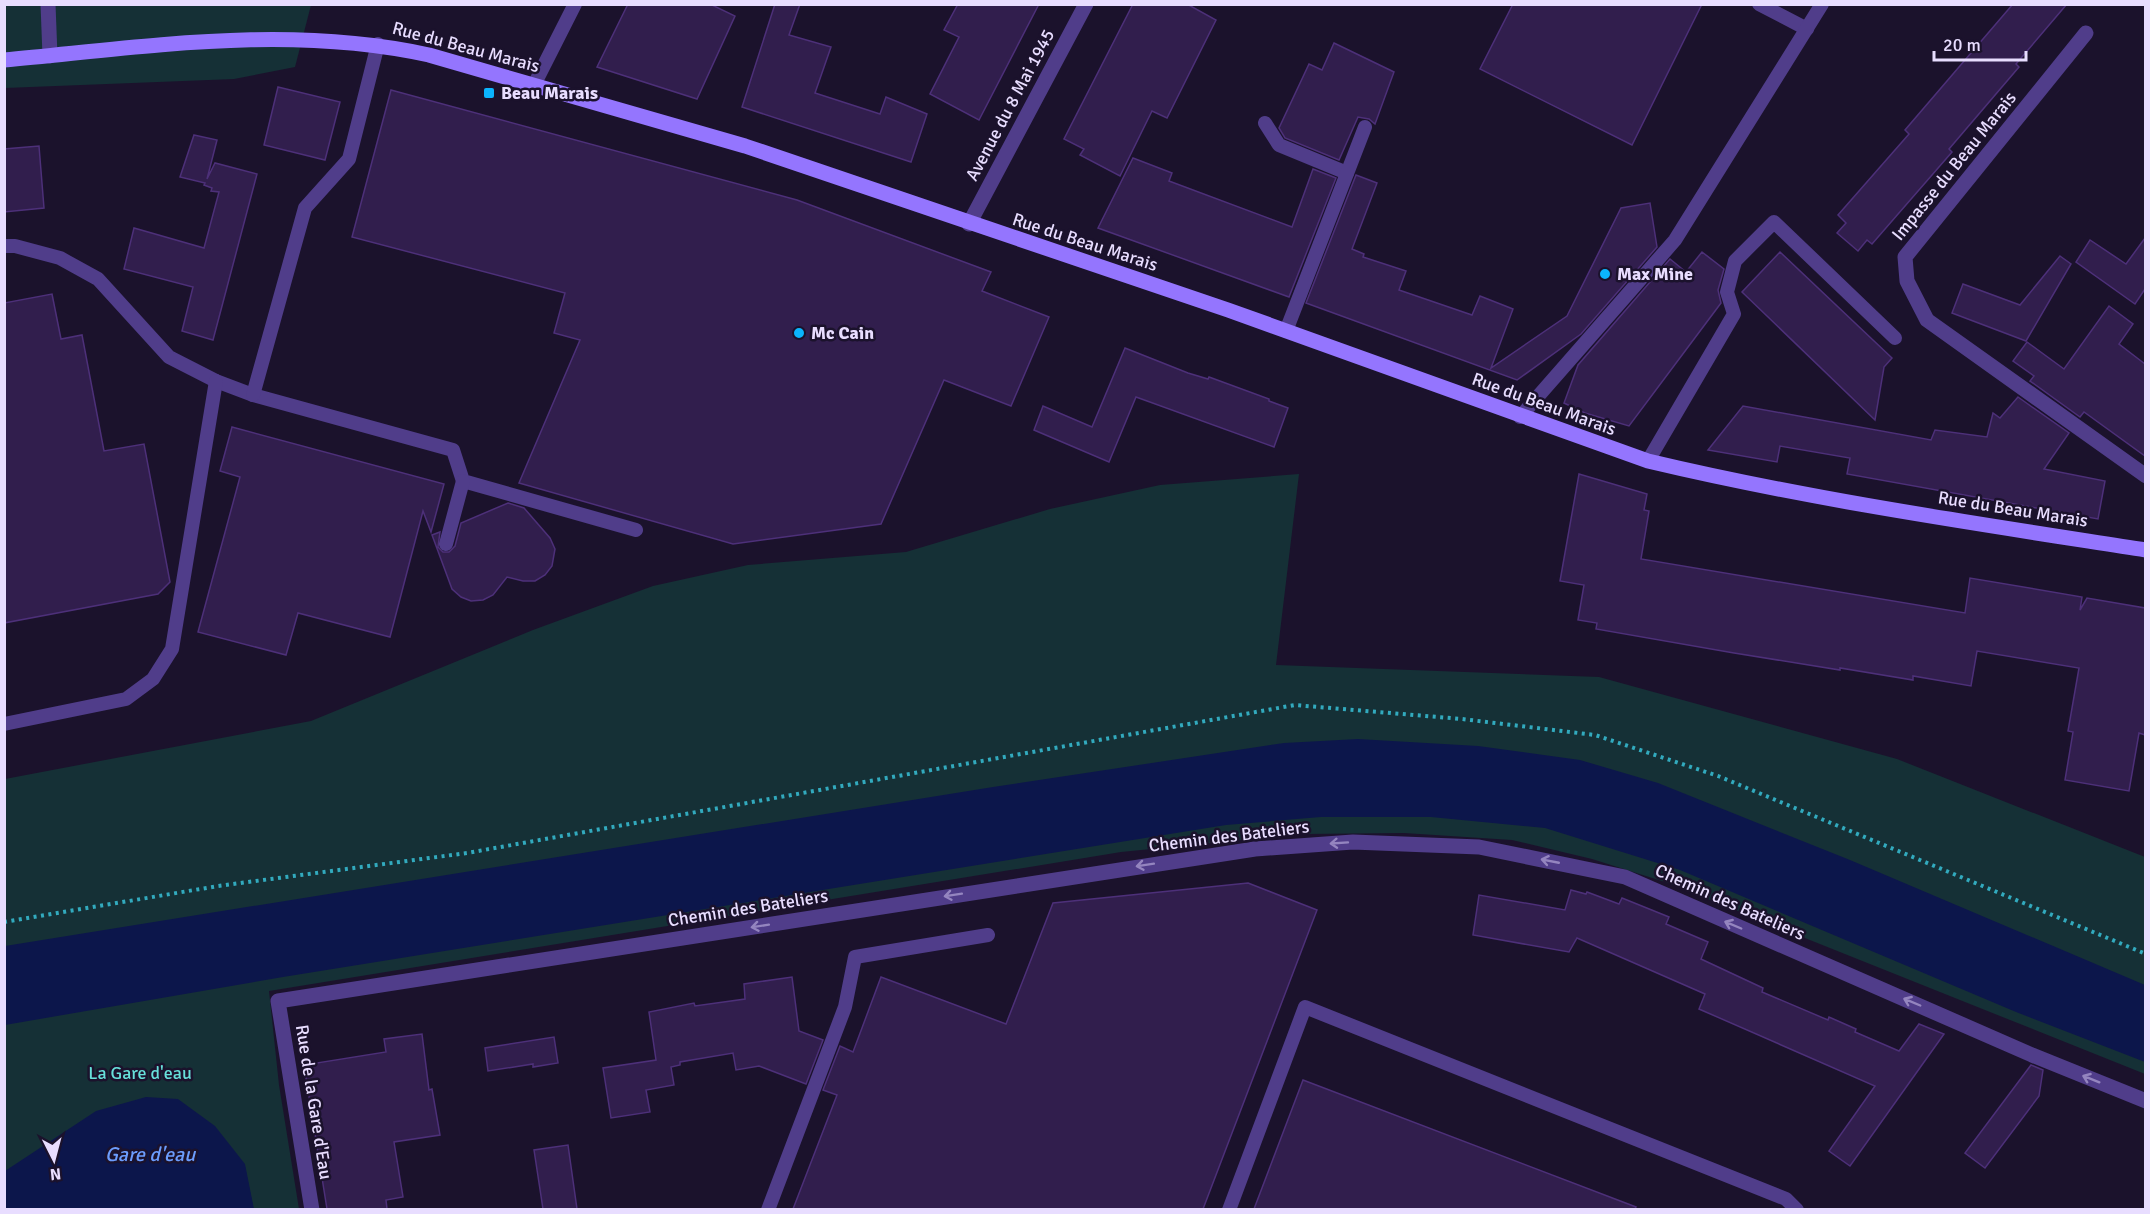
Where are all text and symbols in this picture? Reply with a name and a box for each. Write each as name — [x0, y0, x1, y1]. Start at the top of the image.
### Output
street label: Rue du Beau Marais — [390, 17, 542, 77]
scale bar — [1934, 24, 2026, 62]
street label: Avenue du 8 Mai 1945 — [961, 25, 1059, 185]
text: 20 m — [1943, 34, 1981, 56]
place label: Beau Marais — [501, 82, 598, 104]
marker: Beau Marais — [482, 86, 496, 100]
street label: Impasse du Beau Marais — [1887, 87, 2021, 245]
street label: Rue du Beau Marais — [1010, 208, 1161, 276]
place label: Max Mine — [1617, 263, 1693, 285]
marker: Max Mine — [1598, 267, 1612, 281]
place label: Mc Cain — [811, 322, 874, 344]
marker: Mc Cain — [792, 326, 806, 340]
street label: Rue du Beau Marais — [1469, 368, 1619, 440]
street label: Rue du Beau Marais — [1936, 486, 2090, 532]
street label: Chemin des Bateliers — [1147, 815, 1311, 857]
one-way arrow — [1330, 838, 1349, 849]
one-way arrow — [1540, 855, 1559, 867]
street label: Chemin des Bateliers — [1652, 859, 1808, 945]
one-way arrow — [1136, 860, 1156, 871]
street label: Chemin des Bateliers — [666, 884, 830, 932]
one-way arrow — [943, 890, 963, 901]
one-way arrow — [1724, 919, 1742, 930]
one-way arrow — [751, 920, 771, 931]
one-way arrow — [1903, 996, 1921, 1008]
street label: Rue de la Gare d'Eau — [291, 1023, 337, 1181]
park label: La Gare d'eau — [88, 1062, 192, 1084]
one-way arrow — [2083, 1072, 2101, 1083]
north arrow — [24, 1130, 84, 1190]
water label: Gare d'eau — [105, 1142, 196, 1167]
text: N — [49, 1163, 62, 1184]

